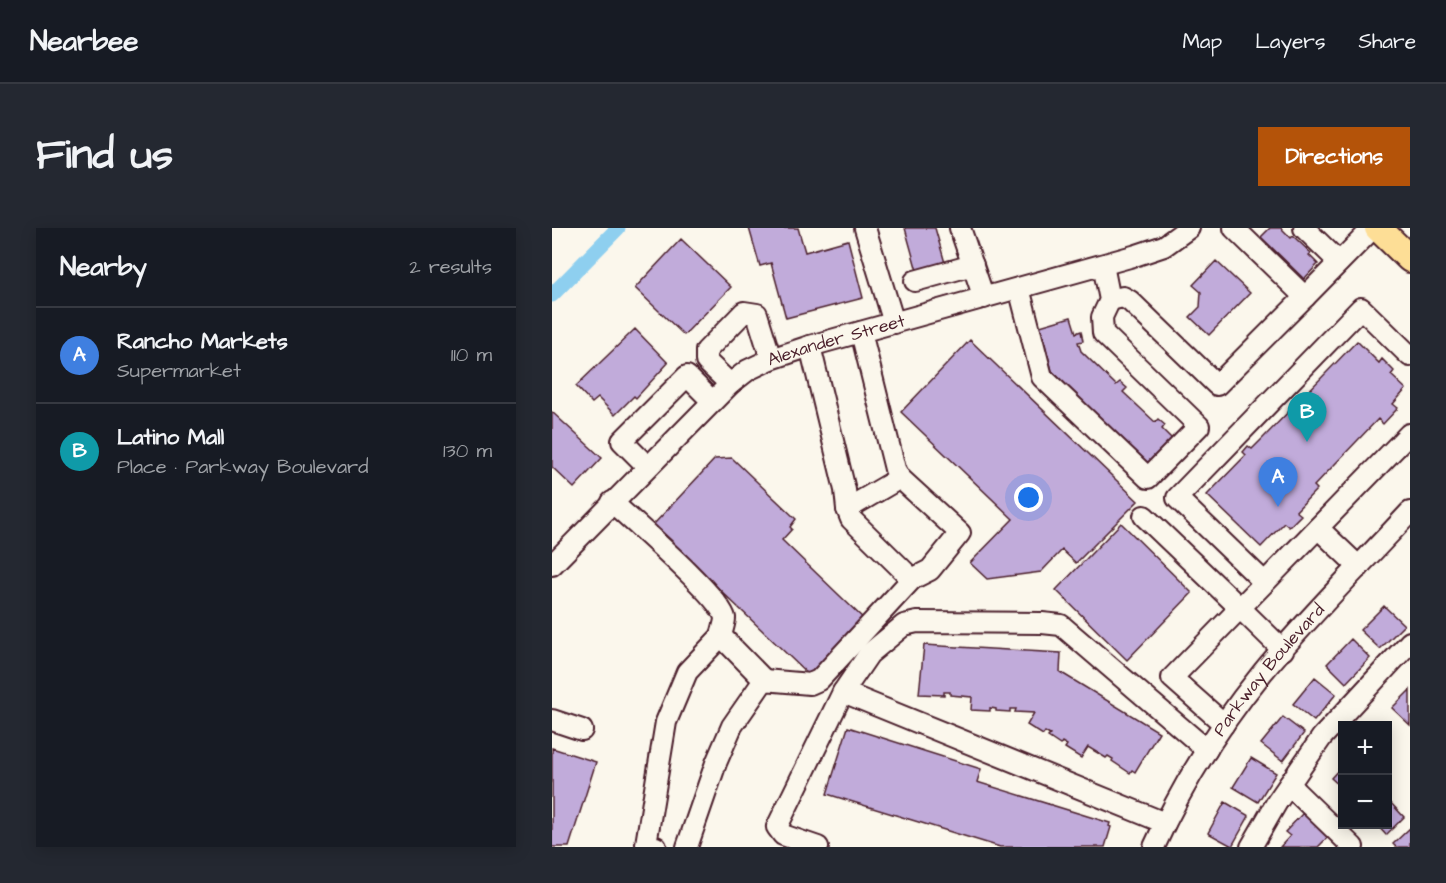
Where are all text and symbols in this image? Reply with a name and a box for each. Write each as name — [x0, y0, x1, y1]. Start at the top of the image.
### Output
text: Nearbee — [30, 22, 138, 61]
text: Map — [1182, 27, 1222, 56]
text: Layers — [1255, 27, 1325, 56]
text: Share — [1358, 27, 1416, 56]
text: Find us — [36, 127, 173, 185]
button: Directions — [1258, 127, 1410, 186]
text: Nearby — [60, 249, 147, 285]
text: 2 results — [409, 253, 492, 281]
street label: Alexander Street — [764, 308, 909, 372]
text: Rancho Markets — [117, 326, 288, 357]
text: A — [73, 341, 86, 369]
text: 110 m — [451, 341, 492, 369]
text: Supermarket — [117, 357, 241, 385]
pin: B — [1288, 392, 1326, 442]
text: Latino Mall — [117, 422, 224, 453]
text: B — [72, 437, 87, 465]
text: 130 m — [443, 437, 492, 465]
text: Place · Parkway Boulevard — [117, 453, 368, 481]
pin: A — [1258, 458, 1298, 507]
your location — [1014, 483, 1043, 512]
street label: Parkway Boulevard — [1207, 598, 1330, 741]
map controls — [1338, 721, 1392, 829]
button: + — [1338, 721, 1392, 775]
button: − — [1338, 775, 1392, 829]

